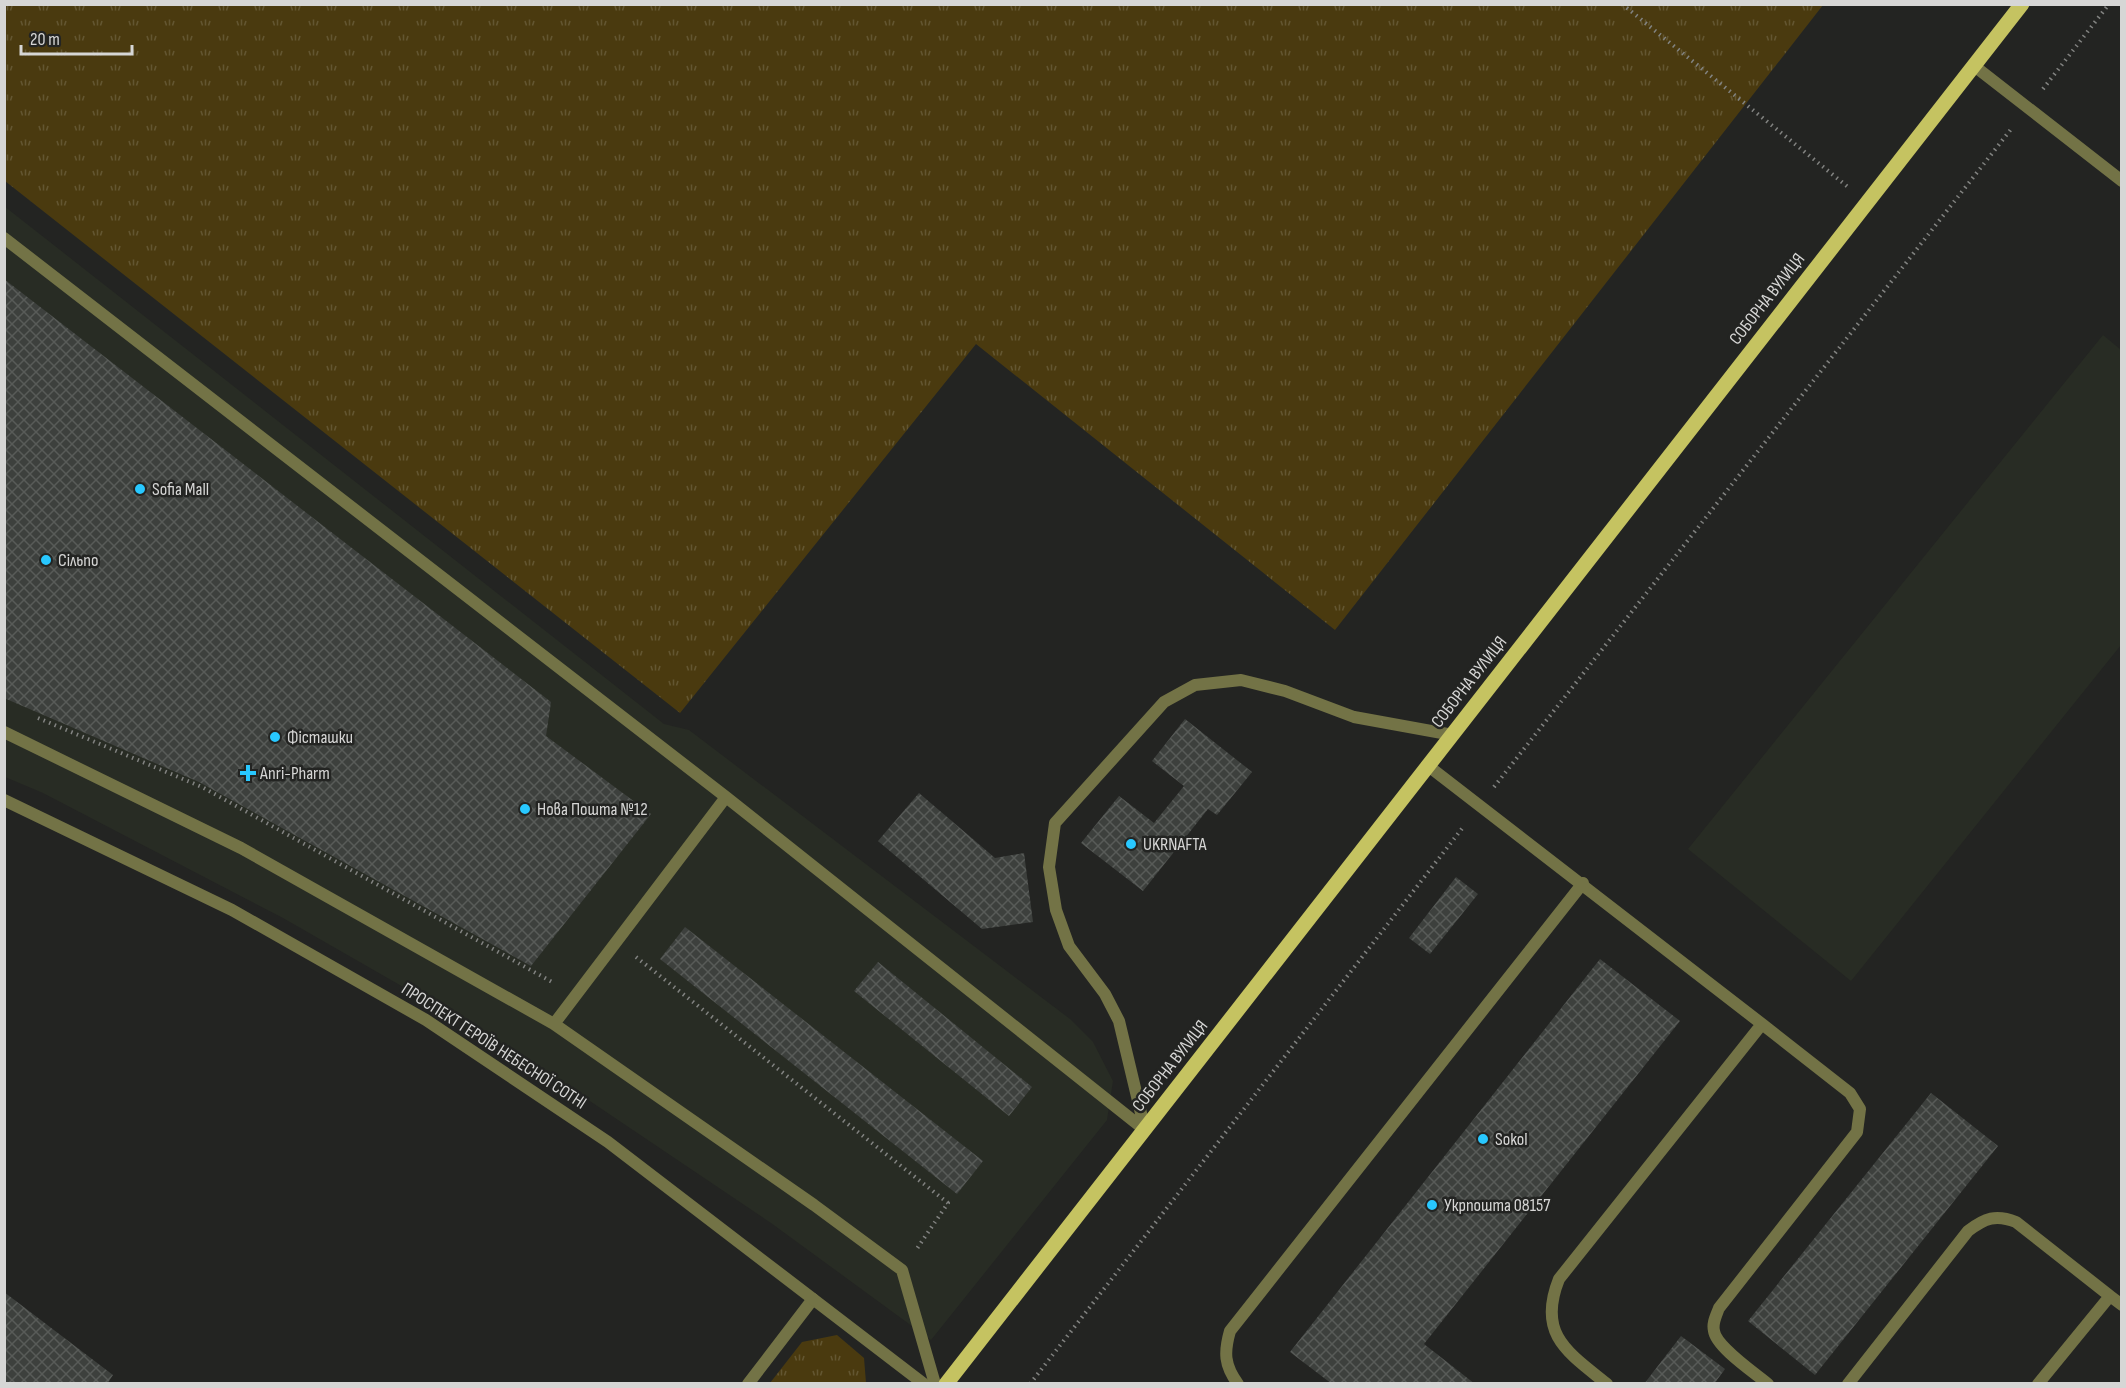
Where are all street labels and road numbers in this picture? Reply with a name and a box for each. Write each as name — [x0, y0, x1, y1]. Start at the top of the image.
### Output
street label: СОБОРНА ВУЛИЦЯ — [1725, 249, 1809, 349]
street label: СОБОРНА ВУЛИЦЯ — [1427, 632, 1511, 732]
street label: ПРОСПЕКТ ГЕРОЇВ НЕБЕСНОЇ СОТНІ — [398, 978, 590, 1114]
street label: СОБОРНА ВУЛИЦЯ — [1128, 1016, 1212, 1116]

